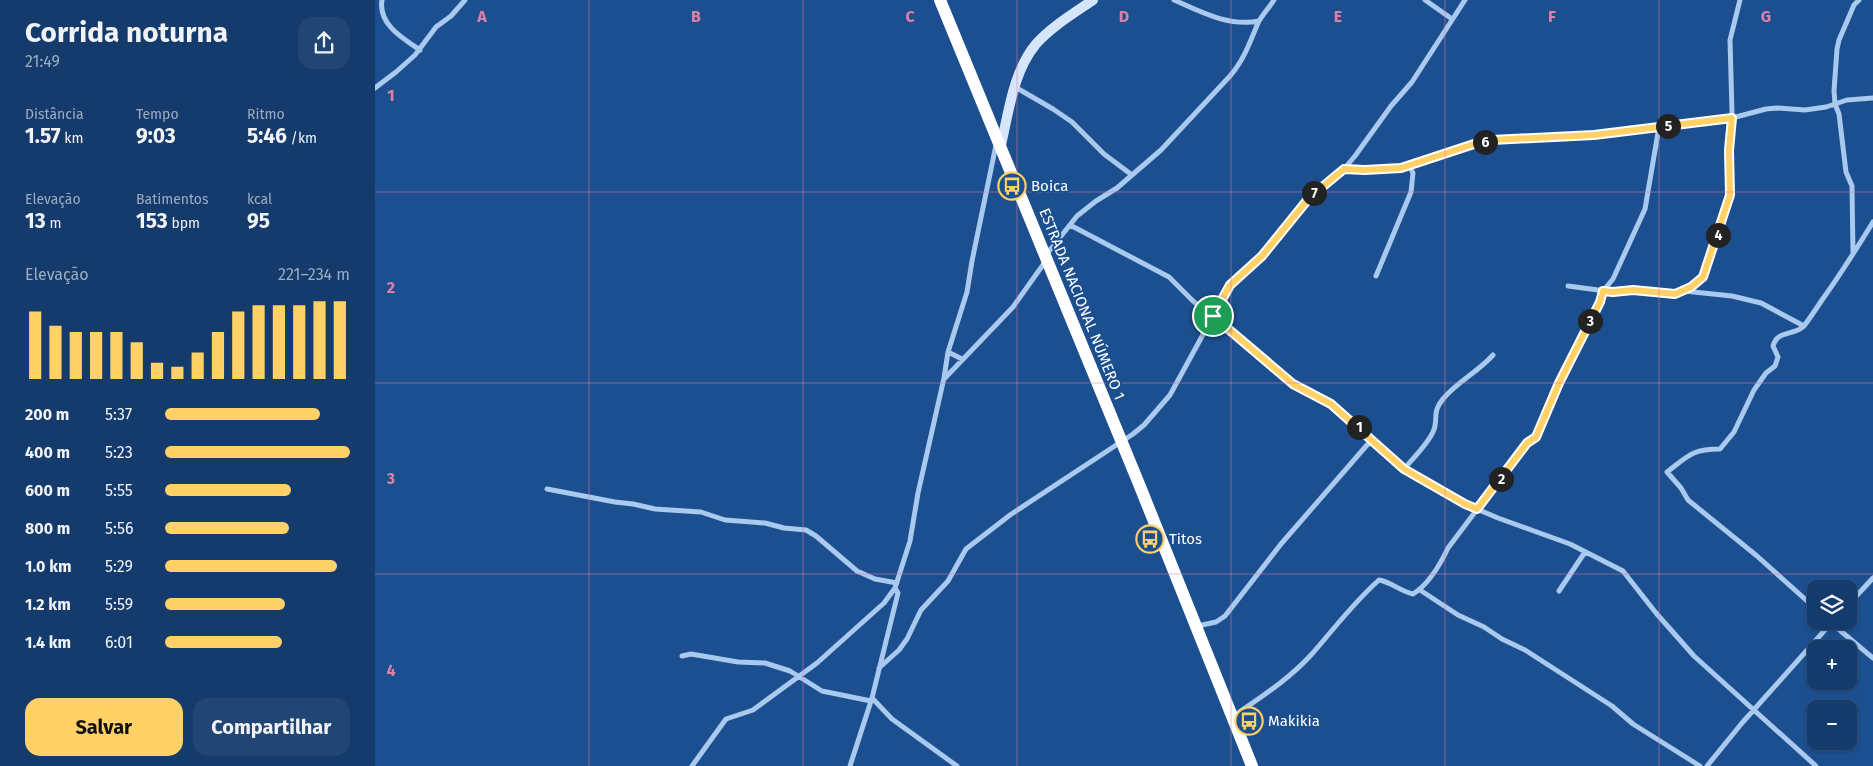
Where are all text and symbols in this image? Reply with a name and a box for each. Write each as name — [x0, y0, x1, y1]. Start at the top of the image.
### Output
text: A — [476, 7, 487, 26]
text: B — [691, 7, 701, 26]
text: C — [905, 7, 915, 26]
text: D — [1119, 7, 1129, 26]
text: E — [1334, 7, 1342, 26]
text: F — [1548, 7, 1556, 26]
text: G — [1761, 7, 1771, 26]
text: Corrida noturna — [25, 16, 228, 49]
button: share — [298, 17, 350, 69]
text: 21:49 — [25, 52, 60, 71]
text: 1 — [387, 86, 395, 105]
text: Distância — [25, 106, 84, 123]
text: Tempo — [136, 106, 179, 123]
text: Ritmo — [247, 106, 285, 123]
pin: 5 — [1655, 114, 1681, 138]
text: 5 — [1665, 118, 1672, 135]
text: 1.57 — [25, 123, 61, 149]
text: 9:03 — [136, 123, 176, 149]
text: 5:46 — [247, 123, 287, 149]
text: km — [61, 130, 83, 147]
text: /km — [287, 130, 317, 147]
pin: 6 — [1473, 130, 1497, 154]
text: 6 — [1482, 134, 1489, 151]
bus stop icon: Boica — [997, 171, 1027, 201]
place label: Boica — [1031, 177, 1068, 195]
pin: 7 — [1301, 180, 1327, 206]
text: 7 — [1311, 185, 1318, 202]
text: Elevação — [25, 191, 81, 208]
text: Batimentos — [136, 191, 209, 208]
text: kcal — [247, 191, 272, 208]
street label: ESTRADA NACIONAL NÚMERO 1 — [1035, 206, 1129, 402]
text: 13 — [25, 208, 46, 234]
text: 153 — [136, 208, 168, 234]
text: 95 — [247, 208, 270, 234]
text: m — [46, 215, 61, 232]
text: bpm — [168, 215, 200, 232]
pin: 4 — [1705, 222, 1731, 248]
text: 4 — [1715, 227, 1722, 244]
text: Elevação — [25, 265, 89, 284]
text: 221–234 m — [278, 265, 350, 284]
text: 2 — [387, 278, 395, 297]
pin — [1192, 295, 1234, 337]
icon: arrive — [1199, 302, 1227, 330]
pin: 3 — [1577, 308, 1603, 334]
text: 3 — [1587, 313, 1594, 330]
text: 200 m — [25, 405, 69, 424]
text: 5:37 — [105, 405, 132, 424]
pin: 1 — [1347, 414, 1371, 440]
text: 1 — [1356, 419, 1363, 436]
text: 400 m — [25, 443, 70, 462]
text: 5:23 — [105, 443, 133, 462]
pin: 2 — [1489, 466, 1513, 492]
text: 3 — [386, 469, 395, 488]
text: 2 — [1498, 471, 1505, 488]
text: 600 m — [25, 481, 70, 500]
text: 5:55 — [105, 481, 133, 500]
text: 800 m — [25, 519, 70, 538]
text: 5:56 — [105, 519, 133, 538]
bus stop icon: Titos — [1135, 524, 1165, 554]
place label: Titos — [1169, 530, 1202, 548]
text: 1.0 km — [25, 557, 72, 576]
text: 5:29 — [105, 557, 133, 576]
map controls — [1807, 580, 1857, 750]
button: layers — [1807, 580, 1857, 630]
text: 1.2 km — [25, 595, 71, 614]
text: 5:59 — [105, 595, 133, 614]
text: 1.4 km — [25, 633, 71, 652]
text: 6:01 — [105, 633, 133, 652]
button: + — [1807, 640, 1857, 690]
text: 4 — [386, 661, 396, 680]
button: Salvar — [25, 698, 183, 756]
button: Compartilhar — [193, 698, 350, 756]
button: − — [1807, 700, 1857, 750]
bus stop icon: Makikia — [1234, 706, 1264, 736]
place label: Makikia — [1268, 712, 1320, 730]

